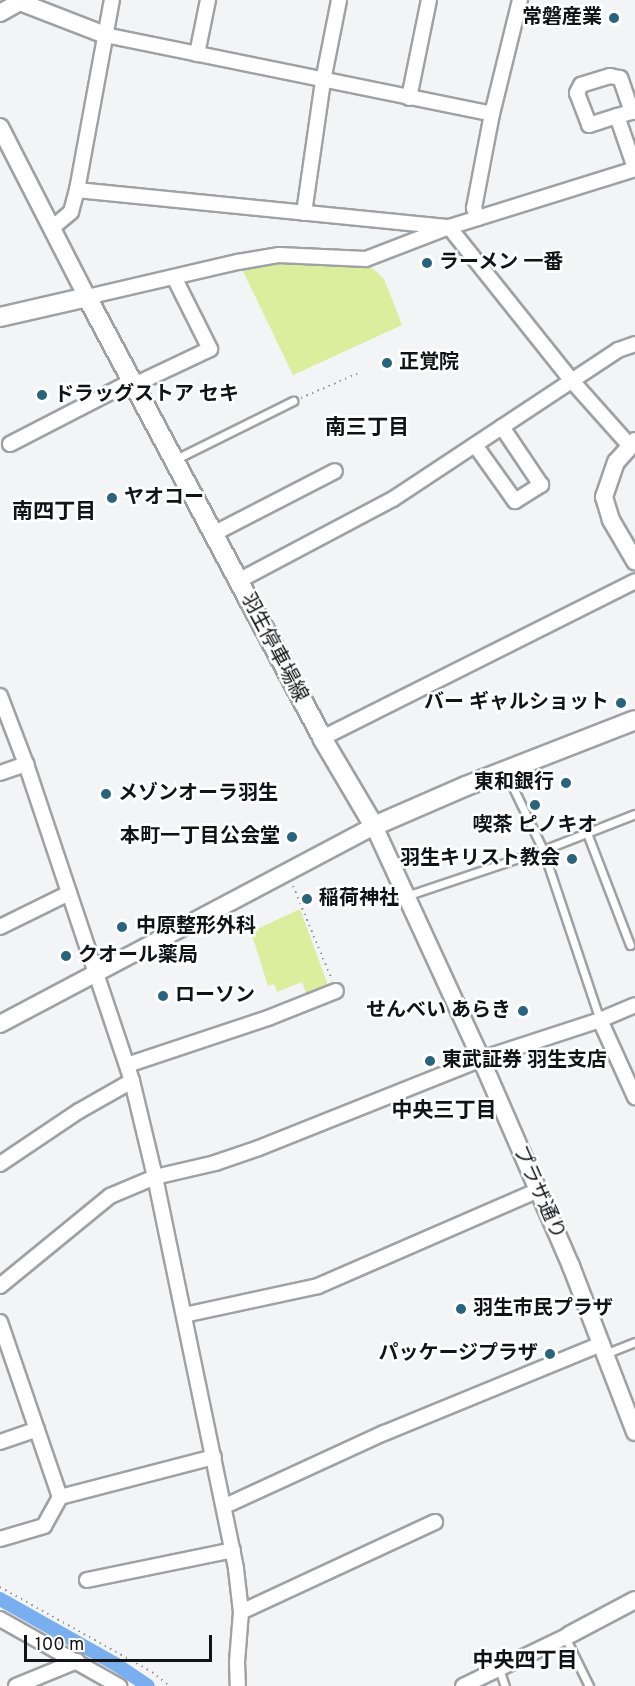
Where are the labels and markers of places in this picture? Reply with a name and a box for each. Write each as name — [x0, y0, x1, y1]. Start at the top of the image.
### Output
place label: 常磐産業 — [522, 6, 602, 30]
marker: 常磐産業 — [607, 11, 621, 25]
place label: ラーメン 一番 — [439, 251, 564, 275]
marker: ラーメン 一番 — [420, 256, 434, 270]
place label: 正覚院 — [399, 351, 459, 375]
marker: 正覚院 — [380, 356, 394, 370]
place label: ドラッグストア セキ — [54, 383, 239, 407]
marker: ドラッグストア セキ — [35, 388, 49, 402]
place label: ヤオコー — [124, 486, 204, 510]
marker: ヤオコー — [105, 491, 119, 505]
place label: バー ギャルショット — [424, 691, 609, 715]
marker: バー ギャルショット — [614, 696, 628, 710]
place label: 東和銀行 — [474, 771, 554, 795]
marker: 東和銀行 — [559, 776, 573, 790]
place label: メゾンオーラ羽生 — [118, 782, 278, 806]
marker: メゾンオーラ羽生 — [99, 787, 113, 801]
marker: 喫茶 ピノキオ — [528, 798, 542, 812]
place label: 喫茶 ピノキオ — [473, 814, 597, 838]
place label: 本町一丁目公会堂 — [120, 825, 280, 849]
marker: 本町一丁目公会堂 — [285, 830, 299, 844]
place label: 羽生キリスト教会 — [400, 847, 560, 871]
marker: 羽生キリスト教会 — [565, 852, 579, 866]
place label: 稲荷神社 — [319, 887, 399, 911]
marker: 稲荷神社 — [300, 892, 314, 906]
place label: 中原整形外科 — [136, 915, 256, 939]
marker: 中原整形外科 — [113, 918, 131, 936]
place label: クオール薬局 — [78, 944, 198, 968]
marker: クオール薬局 — [59, 949, 73, 963]
place label: ローソン — [175, 984, 255, 1008]
marker: ローソン — [156, 989, 170, 1003]
place label: せんべい あらき — [366, 999, 511, 1023]
marker: せんべい あらき — [516, 1004, 530, 1018]
place label: 東武証券 羽生支店 — [442, 1049, 607, 1073]
marker: 東武証券 羽生支店 — [423, 1054, 437, 1068]
place label: 羽生市民プラザ — [473, 1297, 613, 1321]
marker: 羽生市民プラザ — [454, 1302, 468, 1316]
place label: パッケージプラザ — [378, 1342, 538, 1366]
marker: パッケージプラザ — [543, 1347, 557, 1361]

